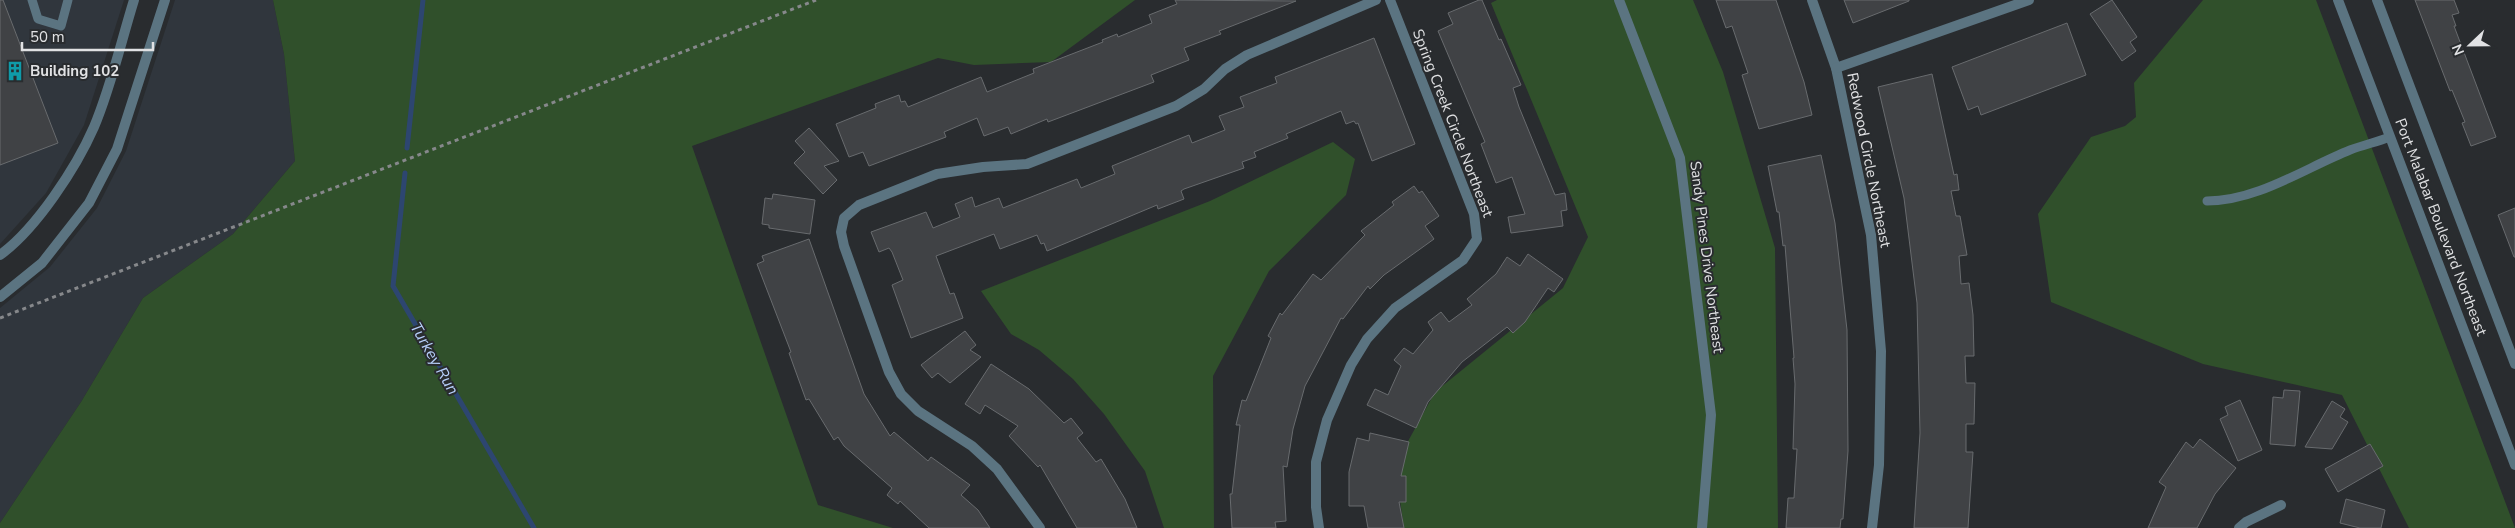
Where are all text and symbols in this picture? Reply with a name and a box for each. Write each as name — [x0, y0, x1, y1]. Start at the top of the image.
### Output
scale bar — [22, 20, 154, 52]
north arrow — [2445, 20, 2495, 70]
street label: Spring Creek Circle Northeast — [1408, 26, 1498, 221]
text: 50 m — [30, 27, 65, 47]
text: N — [2448, 41, 2469, 58]
building icon: Building 102 — [4, 60, 26, 82]
place label: Building 102 — [30, 61, 119, 81]
street label: Redwood Circle Northeast — [1842, 71, 1896, 250]
street label: Port Malabar Boulevard Northeast — [2390, 115, 2492, 339]
street label: Sandy Pines Drive Northeast — [1685, 160, 1729, 355]
water label: Turkey Run — [404, 318, 464, 399]

